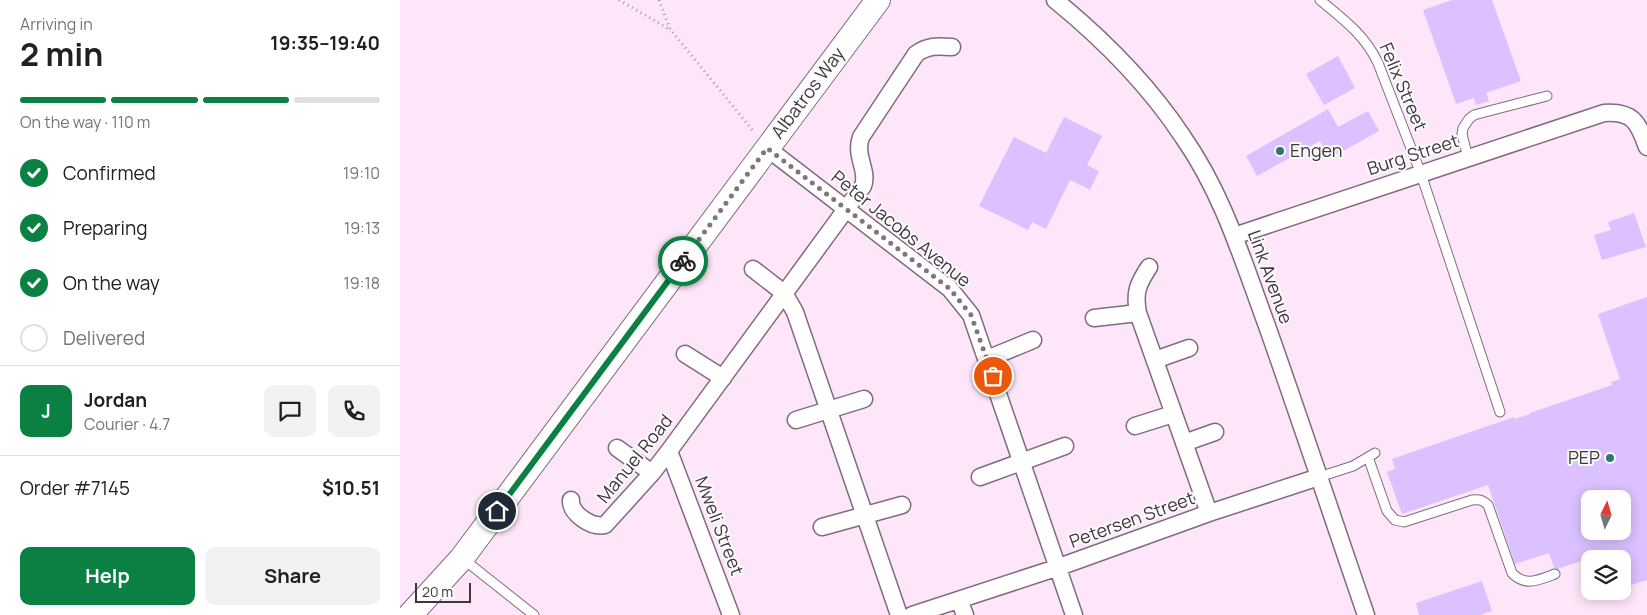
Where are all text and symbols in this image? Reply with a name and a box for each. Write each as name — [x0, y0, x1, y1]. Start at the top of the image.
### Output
text: Arriving in — [20, 13, 93, 35]
text: 19:35–19:40 — [270, 30, 380, 56]
text: 2 min — [20, 32, 103, 76]
street label: Felix Street — [1375, 39, 1433, 134]
street label: Albatros Way — [765, 42, 850, 143]
text: On the way · 110 m — [20, 111, 150, 133]
street label: Burg Street — [1364, 128, 1462, 180]
place label: Engen — [1290, 138, 1343, 162]
marker: Engen — [1274, 145, 1286, 157]
icon: check — [20, 159, 48, 187]
text: Confirmed — [63, 160, 156, 186]
text: 19:10 — [343, 162, 380, 184]
street label: Peter Jacobs Avenue — [827, 165, 976, 292]
icon: check — [20, 214, 48, 242]
text: Preparing — [63, 215, 148, 241]
text: 19:13 — [344, 217, 380, 239]
street label: Link Avenue — [1243, 226, 1299, 327]
courier — [658, 236, 708, 286]
icon: bike — [669, 247, 697, 275]
icon: check — [20, 269, 48, 297]
text: On the way — [63, 270, 160, 296]
text: 19:18 — [344, 272, 380, 294]
text: Delivered — [63, 325, 145, 351]
pin — [972, 355, 1014, 397]
icon: bag — [979, 362, 1007, 390]
button: chat — [264, 385, 316, 437]
button: phone — [328, 385, 380, 437]
text: Jordan — [84, 387, 147, 413]
text: J — [41, 398, 51, 424]
street label: Manuel Road — [591, 409, 677, 508]
text: Courier · 4.7 — [84, 413, 170, 435]
place label: PEP — [1568, 445, 1600, 469]
marker: PEP — [1604, 452, 1616, 464]
street label: Mweli Street — [690, 473, 750, 578]
text: Order #7145 — [20, 475, 130, 501]
text: $10.51 — [322, 475, 380, 501]
street label: Petersen Street — [1066, 485, 1198, 553]
pin — [476, 490, 518, 532]
north arrow — [1581, 490, 1631, 540]
map controls — [1581, 490, 1631, 600]
icon: home — [483, 497, 511, 525]
button: Help — [20, 547, 195, 605]
button: Share — [205, 547, 380, 605]
button: layers — [1581, 550, 1631, 600]
scale bar — [415, 580, 471, 603]
text: 20 m — [422, 582, 453, 601]

